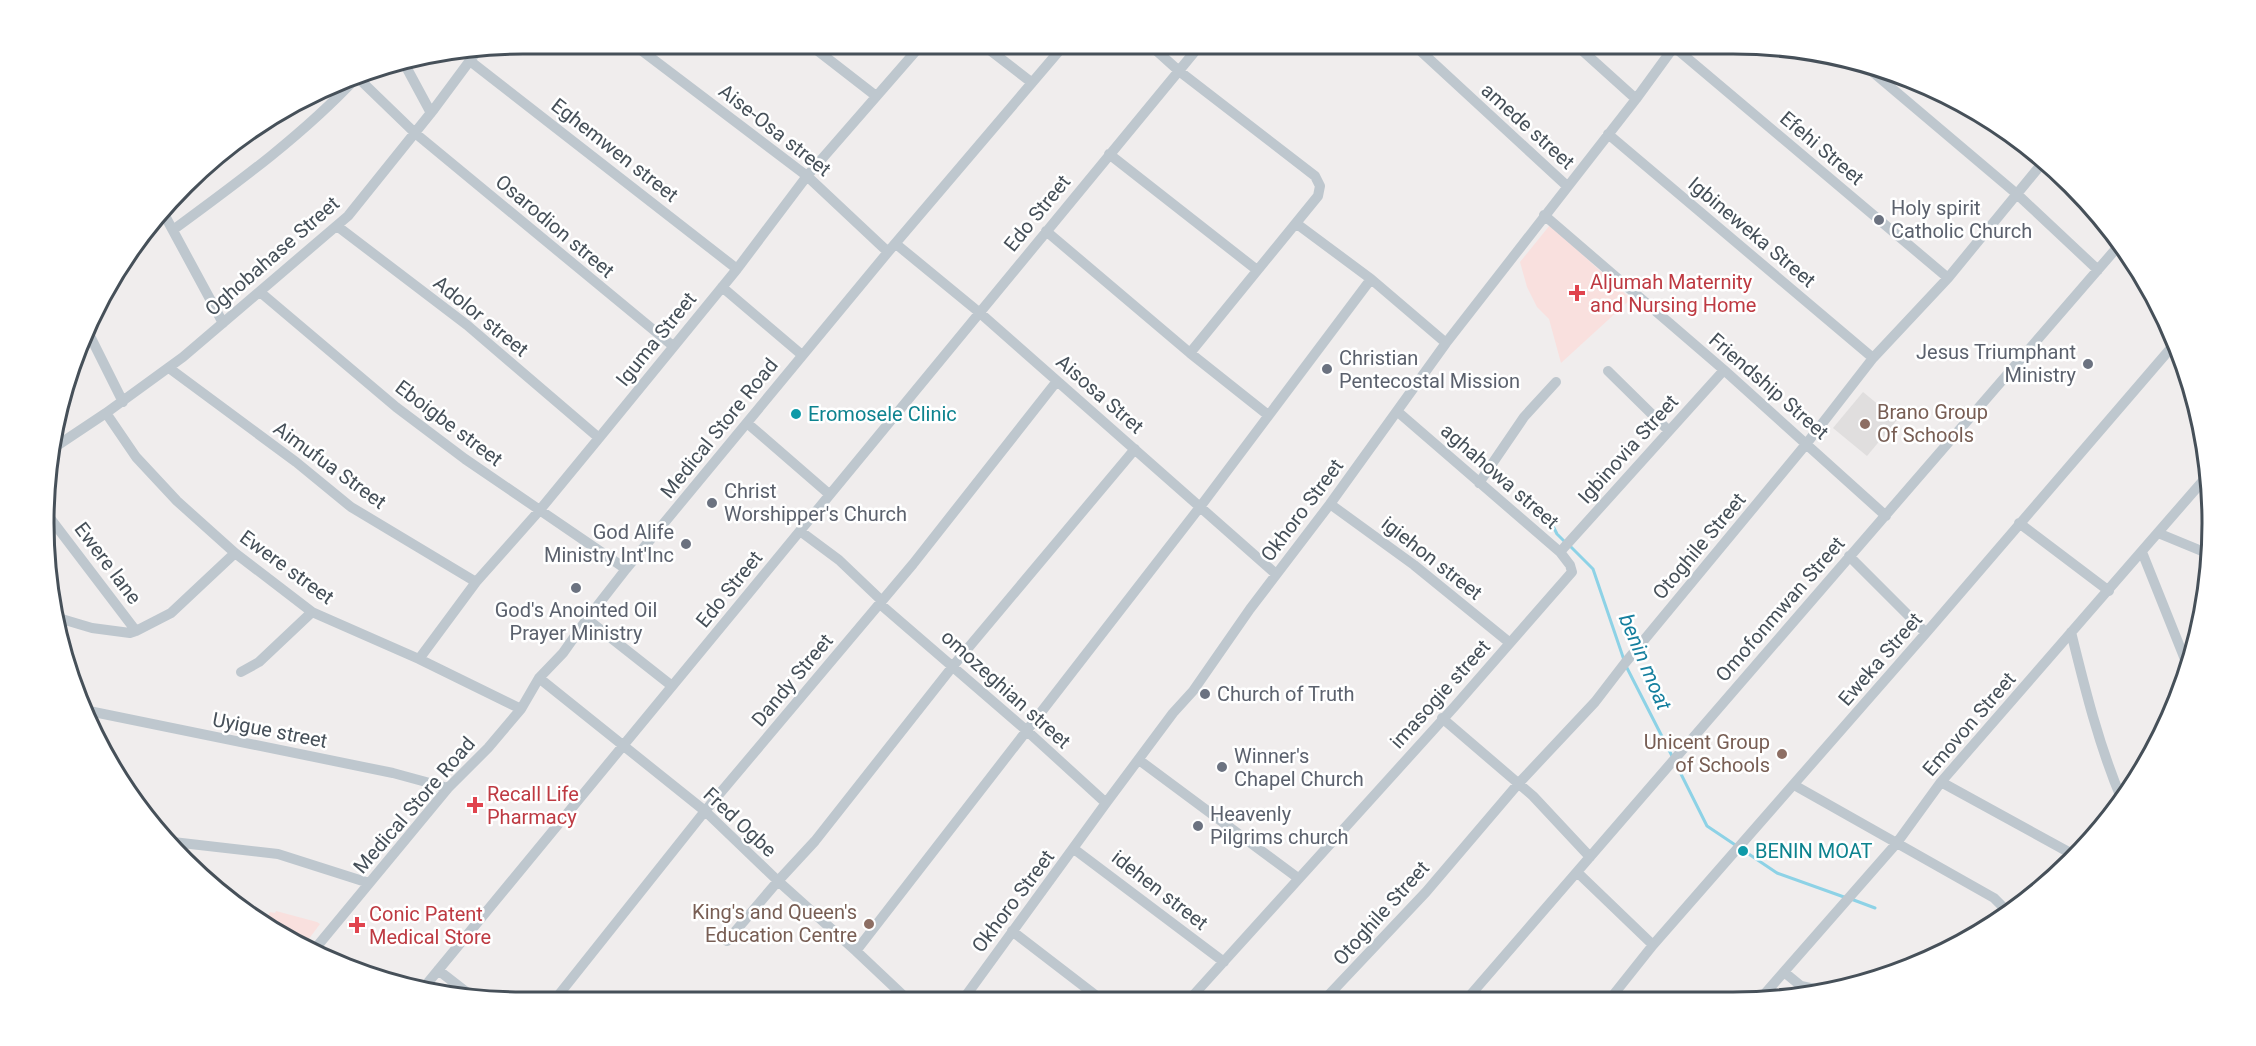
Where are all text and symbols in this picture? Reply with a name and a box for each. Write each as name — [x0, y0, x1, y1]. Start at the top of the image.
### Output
street label: amede street — [1476, 78, 1580, 174]
street label: Aise-Osa street — [714, 79, 836, 181]
street label: Eghemwen street — [547, 93, 683, 207]
street label: Efehi Street — [1775, 106, 1869, 190]
street label: Osarodion street — [491, 169, 619, 283]
street label: Edo Street — [999, 170, 1075, 256]
street label: Igbineweka Street — [1683, 172, 1821, 292]
street label: Oghobahase Street — [200, 191, 344, 321]
place label: Holy spirit Catholic Church — [1891, 196, 2032, 243]
marker: Holy spirit Catholic Church — [1872, 213, 1886, 227]
place label: Aljumah Maternity and Nursing Home — [1590, 270, 1756, 317]
street label: Adolor street — [429, 271, 533, 361]
marker: Aljumah Maternity and Nursing Home — [1568, 284, 1586, 302]
street label: Iguma Street — [611, 287, 701, 391]
street label: Friendship Street — [1704, 328, 1834, 444]
place label: Jesus Triumphant Ministry — [1916, 340, 2077, 387]
place label: Christian Pentecostal Mission — [1339, 346, 1520, 393]
street label: Aisosa Stret — [1051, 350, 1149, 438]
street label: Medical Store Road — [655, 353, 783, 503]
marker: Jesus Triumphant Ministry — [2081, 357, 2095, 371]
marker: Christian Pentecostal Mission — [1320, 362, 1334, 376]
street label: Eboigbe street — [391, 375, 507, 471]
street label: Igbinovia Street — [1573, 390, 1683, 508]
place label: Brano Group Of Schools — [1877, 400, 1988, 447]
place label: Eromosele Clinic — [808, 402, 957, 426]
marker: Eromosele Clinic — [789, 407, 803, 421]
street label: Aimufua Street — [269, 416, 391, 514]
marker: Brano Group Of Schools — [1858, 417, 1872, 431]
street label: aghahowa street — [1436, 418, 1564, 534]
street label: Okhoro Street — [1256, 454, 1348, 566]
place label: Christ Worshipper's Church — [724, 479, 907, 526]
street label: Otoghile Street — [1647, 488, 1751, 604]
marker: Christ Worshipper's Church — [705, 496, 719, 510]
street label: igiehon street — [1377, 511, 1487, 605]
street label: Ewere lane — [69, 517, 147, 609]
place label: God Alife Ministry Int'Inc — [544, 520, 674, 567]
street label: Ewere street — [235, 525, 339, 609]
street label: Omofonmwan Street — [1710, 532, 1850, 686]
marker: God Alife Ministry Int'Inc — [679, 537, 693, 551]
street label: Edo Street — [691, 546, 767, 632]
marker: God's Anointed Oil Prayer Ministry — [569, 581, 583, 595]
place label: God's Anointed Oil Prayer Ministry — [495, 598, 657, 645]
street label: Eweka Street — [1833, 608, 1927, 710]
water label: benin moat — [1614, 610, 1676, 714]
street label: omozeghian street — [936, 625, 1076, 753]
street label: Dandy Street — [746, 629, 838, 731]
street label: imasogie street — [1385, 635, 1495, 753]
street label: Emovon Street — [1917, 667, 2021, 781]
place label: Church of Truth — [1217, 682, 1355, 706]
marker: Church of Truth — [1198, 687, 1212, 701]
street label: Uyigue street — [211, 707, 329, 753]
place label: Unicent Group of Schools — [1644, 730, 1770, 777]
street label: Medical Store Road — [348, 732, 480, 878]
place label: Winner's Chapel Church — [1234, 744, 1364, 791]
marker: Unicent Group of Schools — [1775, 747, 1789, 761]
marker: Winner's Chapel Church — [1215, 760, 1229, 774]
place label: Recall Life Pharmacy — [487, 782, 579, 829]
street label: Fred Ogbe — [699, 782, 781, 862]
marker: Recall Life Pharmacy — [468, 798, 482, 812]
place label: Heavenly Pilgrims church — [1210, 802, 1349, 849]
marker: Heavenly Pilgrims church — [1191, 819, 1205, 833]
place label: BENIN MOAT — [1755, 839, 1873, 863]
marker: BENIN MOAT — [1736, 844, 1750, 858]
street label: Okhoro Street — [967, 845, 1059, 957]
street label: idehen street — [1107, 845, 1213, 935]
street label: Otoghile Street — [1328, 856, 1434, 970]
place label: King's and Queen's Education Centre — [692, 900, 857, 947]
place label: Conic Patent Medical Store — [369, 902, 491, 949]
marker: King's and Queen's Education Centre — [862, 917, 876, 931]
marker: Conic Patent Medical Store — [350, 918, 364, 932]

